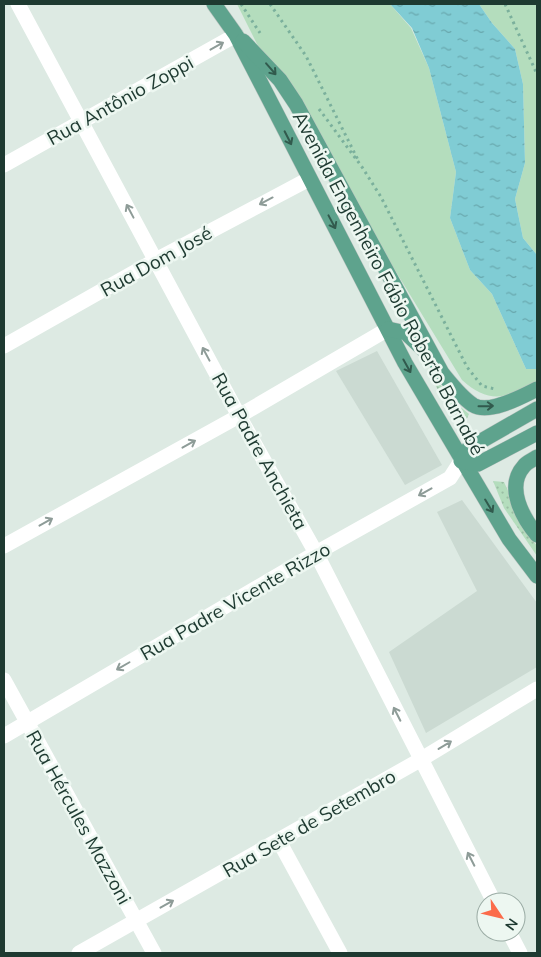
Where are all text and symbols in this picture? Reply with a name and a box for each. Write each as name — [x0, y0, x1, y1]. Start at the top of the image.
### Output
one-way arrow — [209, 40, 224, 50]
street label: Rua Antônio Zoppi — [43, 50, 197, 150]
one-way arrow — [265, 62, 277, 75]
street label: Avenida Engenheiro Fábio Roberto Barnabé — [288, 107, 490, 459]
one-way arrow — [284, 130, 293, 145]
one-way arrow — [259, 197, 273, 207]
one-way arrow — [125, 203, 135, 218]
one-way arrow — [327, 214, 337, 229]
street label: Rua Dom José — [96, 220, 216, 302]
one-way arrow — [201, 347, 211, 362]
one-way arrow — [402, 358, 412, 373]
street label: Rua Padre Anchieta — [207, 368, 313, 534]
one-way arrow — [478, 401, 494, 411]
one-way arrow — [181, 438, 195, 448]
one-way arrow — [418, 487, 433, 497]
one-way arrow — [484, 499, 494, 513]
one-way arrow — [39, 517, 53, 527]
street label: Rua Padre Vicente Rizzo — [136, 537, 334, 665]
one-way arrow — [116, 661, 131, 671]
one-way arrow — [392, 707, 401, 722]
street label: Rua Hércules Mazzoni — [21, 726, 137, 908]
one-way arrow — [437, 740, 451, 750]
street label: Rua Sete de Setembro — [218, 764, 400, 882]
one-way arrow — [466, 851, 476, 866]
north arrow — [476, 892, 526, 942]
one-way arrow — [159, 899, 174, 908]
text: N — [501, 915, 522, 934]

